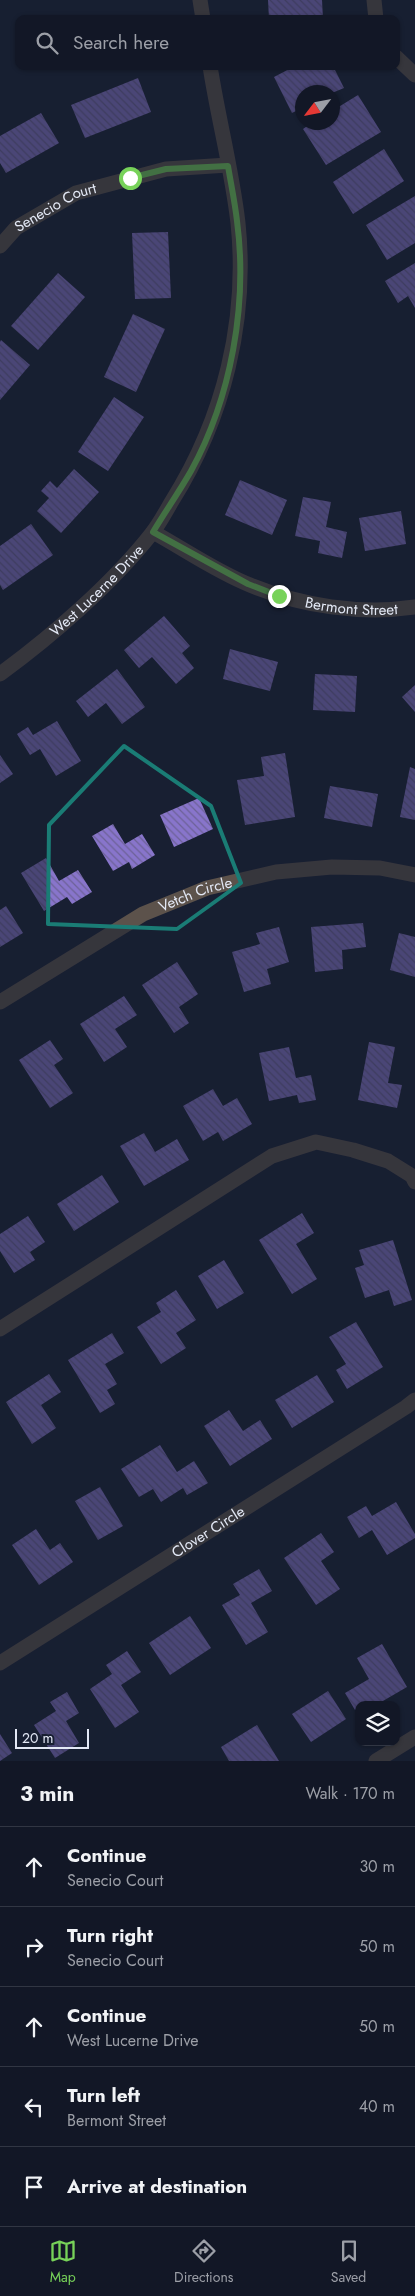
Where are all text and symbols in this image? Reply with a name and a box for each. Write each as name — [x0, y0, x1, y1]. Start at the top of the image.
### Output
search box — [15, 15, 400, 70]
icon: search — [33, 29, 61, 57]
text: Search here — [73, 29, 169, 56]
north arrow — [295, 85, 340, 130]
route start — [119, 167, 142, 190]
street label: Senecio Court — [10, 177, 99, 238]
street label: West Lucerne Drive — [45, 540, 149, 642]
route end — [268, 585, 291, 608]
street label: Bermont Street — [303, 591, 399, 621]
street label: Vetch Circle — [155, 871, 235, 918]
street label: Clover Circle — [167, 1500, 249, 1563]
map controls — [355, 1701, 400, 1746]
button: layers — [355, 1701, 400, 1746]
scale bar — [15, 1726, 89, 1749]
text: 20 m — [22, 1728, 54, 1748]
text: 3 min — [20, 1779, 74, 1809]
text: Walk · 170 m — [305, 1782, 395, 1805]
text: Continue — [67, 1842, 146, 1869]
icon: ahead — [20, 1853, 48, 1881]
text: 30 m — [359, 1855, 395, 1878]
text: Senecio Court — [67, 1869, 163, 1892]
text: Turn right — [67, 1922, 153, 1949]
icon: right — [20, 1933, 48, 1961]
text: 50 m — [359, 1935, 395, 1958]
text: Senecio Court — [67, 1949, 163, 1972]
text: Continue — [67, 2002, 146, 2029]
icon: ahead — [20, 2013, 48, 2041]
text: 50 m — [359, 2015, 395, 2038]
text: West Lucerne Drive — [67, 2029, 199, 2052]
text: Turn left — [67, 2082, 140, 2109]
icon: left — [20, 2093, 48, 2121]
text: 40 m — [359, 2095, 395, 2118]
text: Bermont Street — [67, 2109, 166, 2132]
icon: arrive — [20, 2173, 48, 2201]
text: Arrive at destination — [67, 2173, 247, 2200]
tab: Map — [49, 2237, 77, 2287]
tab: Directions — [174, 2237, 233, 2287]
tab: Saved — [331, 2237, 366, 2287]

